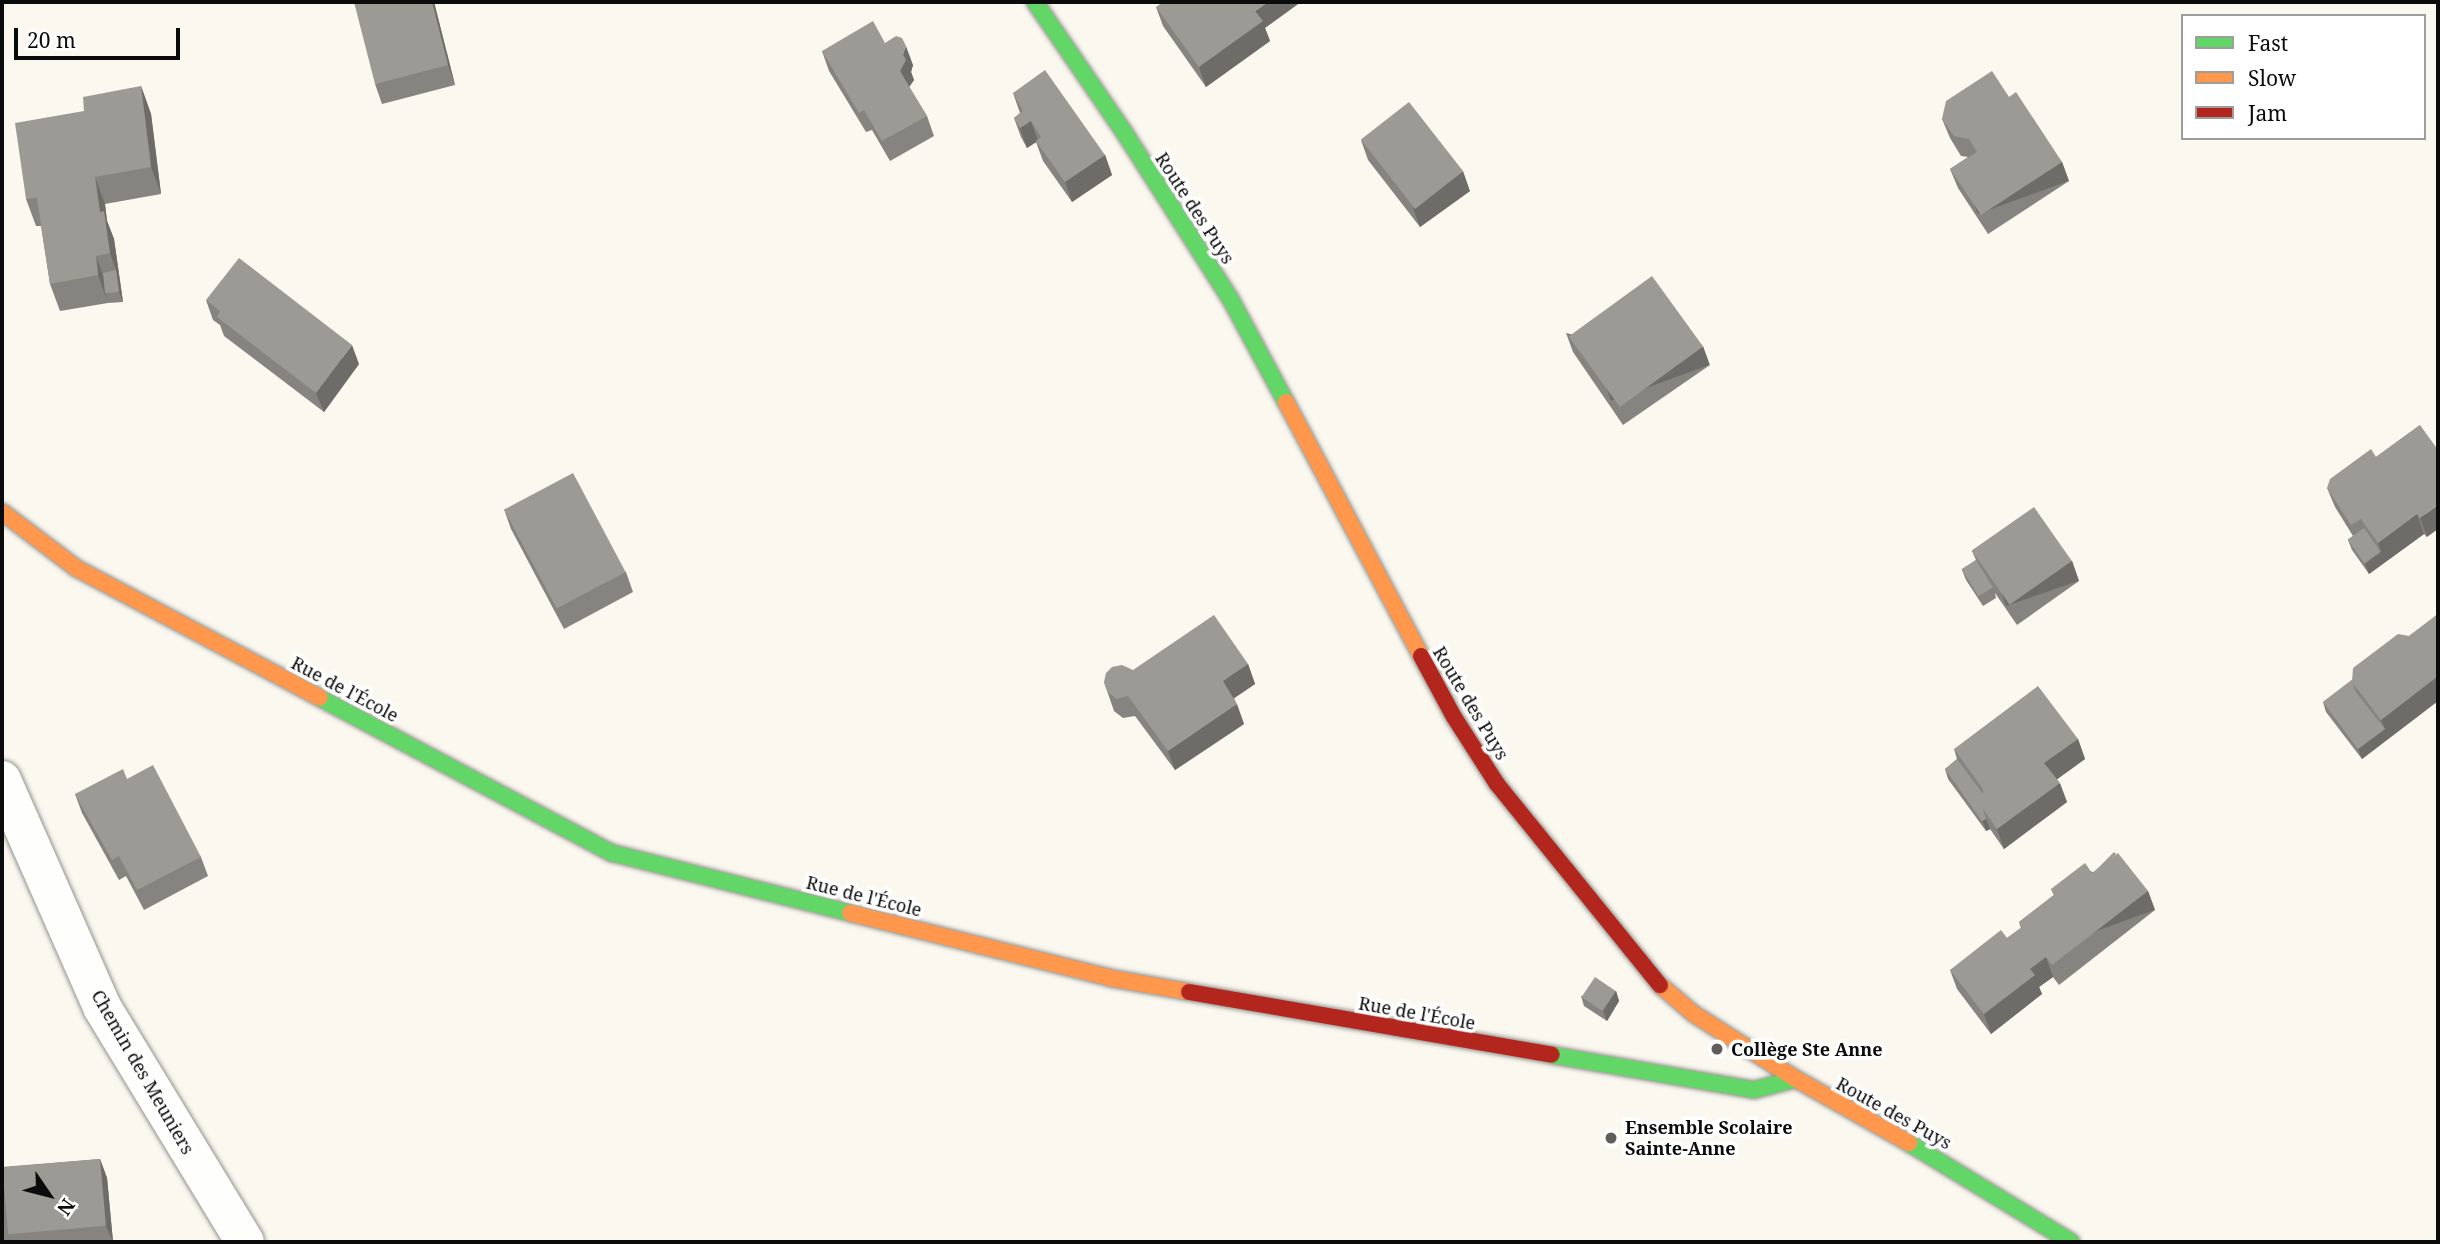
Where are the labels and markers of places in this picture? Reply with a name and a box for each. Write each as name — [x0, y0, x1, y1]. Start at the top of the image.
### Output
place label: Collège Ste Anne — [1731, 1038, 1883, 1060]
marker: Collège Ste Anne — [1709, 1041, 1725, 1057]
place label: Ensemble Scolaire Sainte-Anne — [1625, 1117, 1793, 1160]
marker: Ensemble Scolaire Sainte-Anne — [1603, 1130, 1619, 1146]

